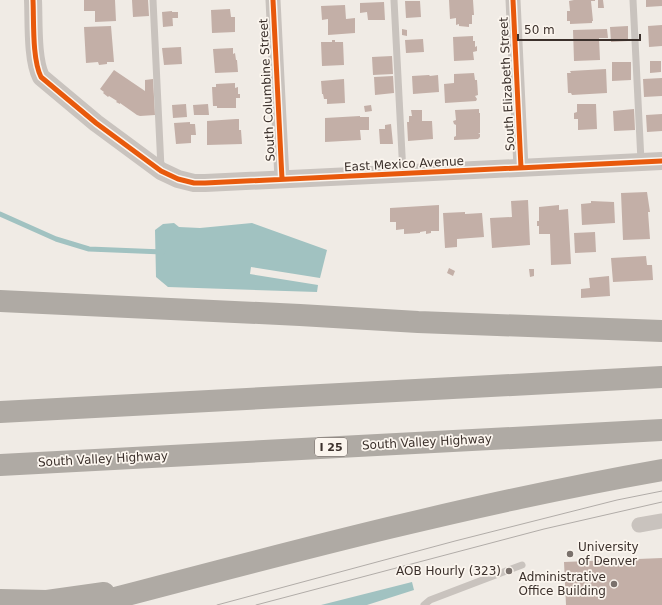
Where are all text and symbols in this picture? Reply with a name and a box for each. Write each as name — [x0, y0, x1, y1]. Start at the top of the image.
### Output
street label: South Elizabeth Street — [496, 16, 518, 151]
scale bar — [518, 16, 640, 42]
street label: South Columbine Street — [256, 18, 278, 162]
text: 50 m — [524, 23, 555, 37]
street label: East Mexico Avenue — [344, 154, 464, 174]
street label: South Valley Highway — [362, 432, 492, 452]
road number: I 25 — [315, 438, 347, 456]
street label: South Valley Highway — [38, 449, 168, 469]
place label: University of Denver — [578, 540, 639, 568]
marker: University of Denver — [565, 549, 575, 559]
place label: AOB Hourly (323) — [396, 564, 501, 578]
marker: AOB Hourly (323) — [504, 566, 514, 576]
place label: Administrative Office Building — [518, 570, 606, 598]
marker: Administrative Office Building — [609, 579, 619, 589]

